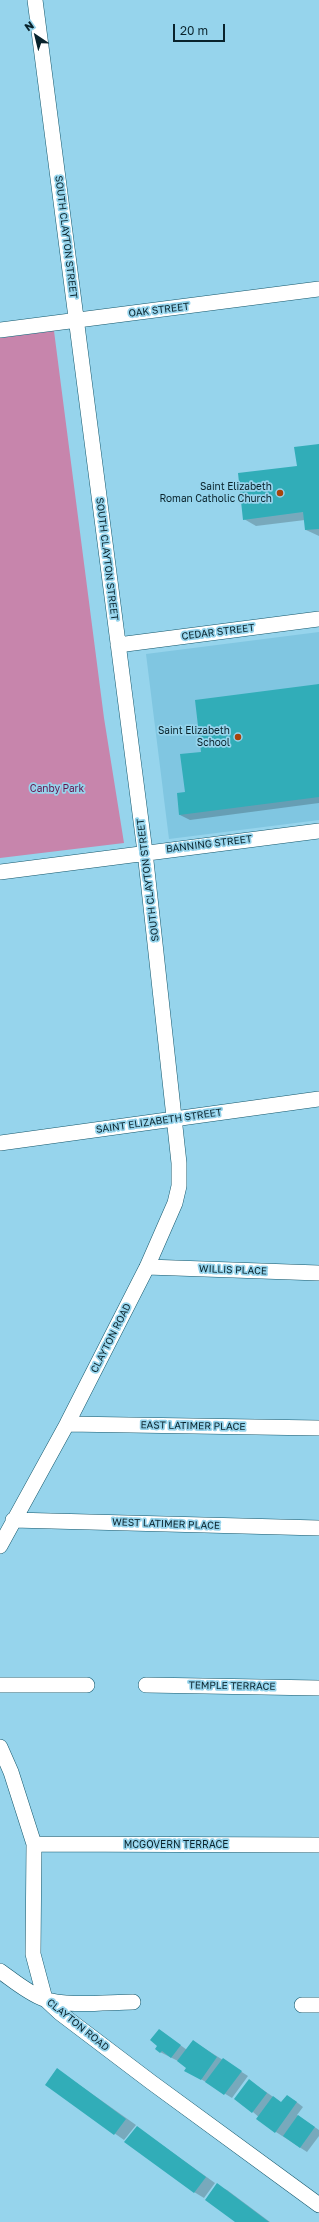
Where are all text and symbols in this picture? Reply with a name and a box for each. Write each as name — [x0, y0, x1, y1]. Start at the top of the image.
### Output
north arrow — [16, 16, 56, 56]
scale bar — [175, 16, 227, 42]
text: N — [22, 18, 36, 33]
text: 20 m — [180, 23, 208, 38]
street label: SOUTH CLAYTON STREET — [52, 175, 80, 299]
street label: OAK STREET — [128, 300, 190, 320]
place label: Saint Elizabeth Roman Catholic Church — [159, 481, 272, 504]
marker: Saint Elizabeth Roman Catholic Church — [275, 488, 285, 498]
street label: SOUTH CLAYTON STREET — [93, 497, 121, 621]
street label: CEDAR STREET — [181, 622, 255, 642]
place label: Saint Elizabeth School — [158, 725, 230, 748]
marker: Saint Elizabeth School — [233, 732, 243, 742]
park label: Canby Park — [30, 783, 84, 795]
street label: SOUTH CLAYTON STREET — [134, 818, 162, 942]
street label: BANNING STREET — [165, 833, 253, 855]
street label: SAINT ELIZABETH STREET — [95, 1106, 223, 1136]
street label: WILLIS PLACE — [199, 1263, 267, 1277]
street label: CLAYTON ROAD — [88, 1301, 134, 1375]
street label: EAST LATIMER PLACE — [140, 1419, 246, 1433]
street label: WEST LATIMER PLACE — [112, 1516, 220, 1532]
street label: TEMPLE TERRACE — [188, 1679, 276, 1693]
street label: MCGOVERN TERRACE — [124, 1839, 228, 1851]
street label: CLAYTON ROAD — [45, 1996, 111, 2054]

